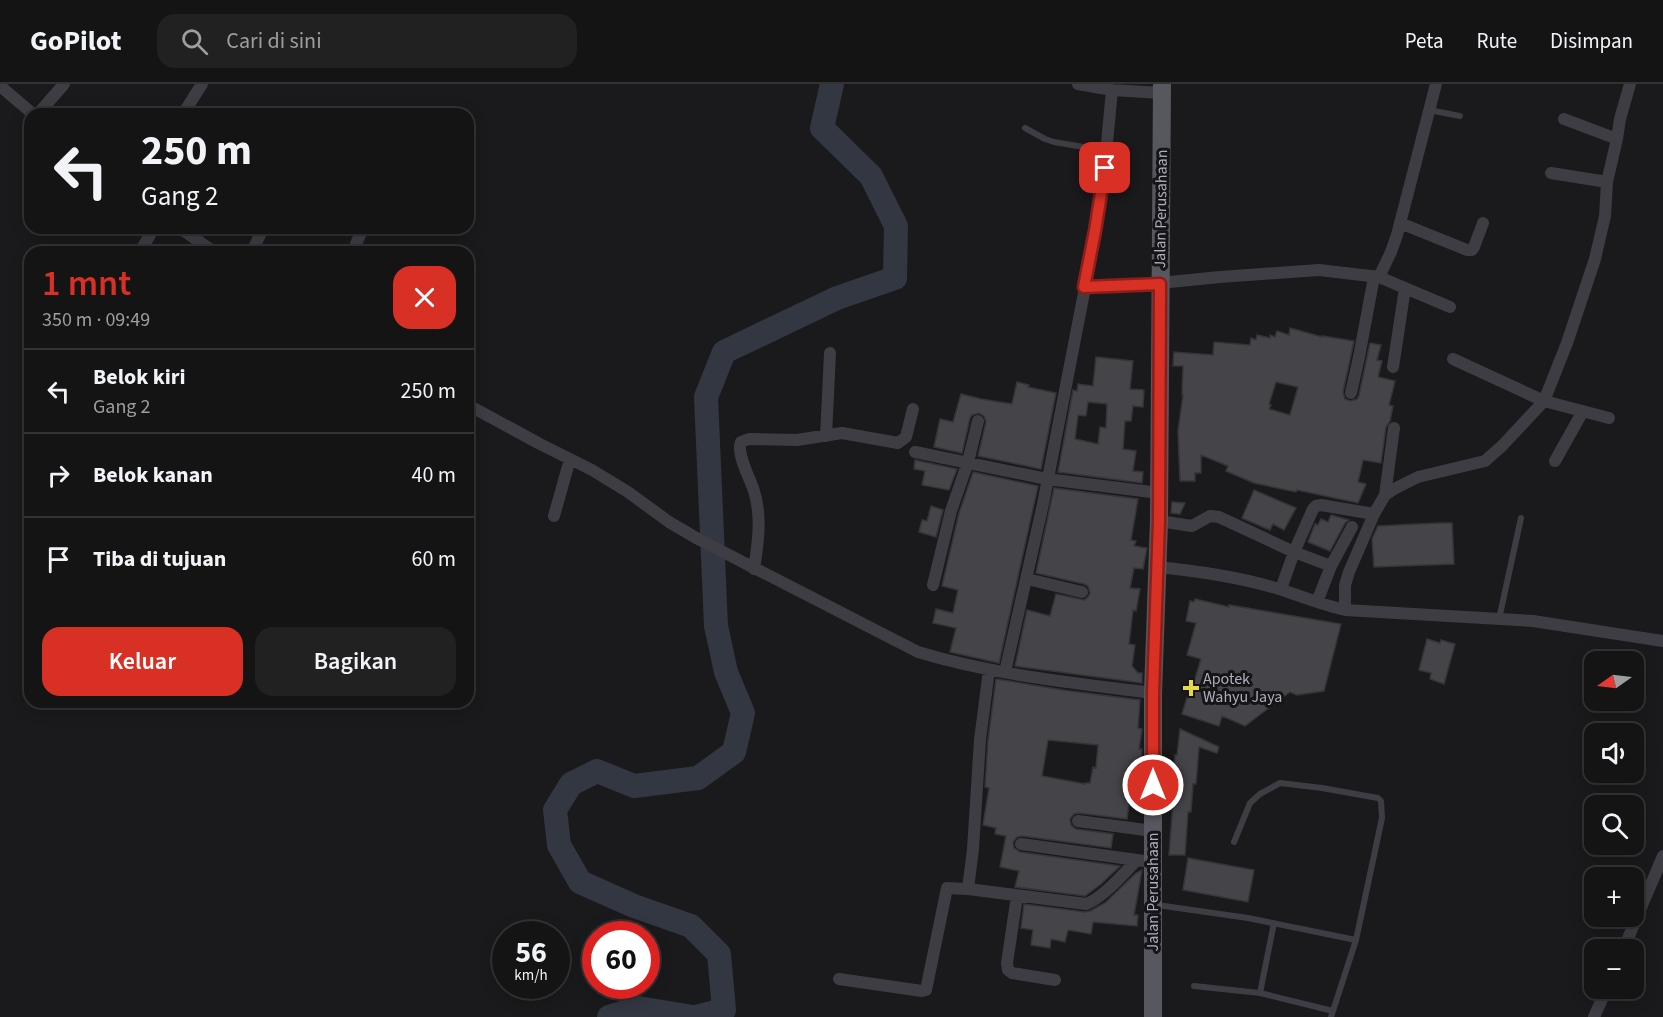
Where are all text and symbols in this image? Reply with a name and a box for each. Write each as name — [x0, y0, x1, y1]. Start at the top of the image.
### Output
search box — [157, 14, 577, 68]
text: GoPilot — [30, 21, 121, 61]
icon: search — [178, 25, 211, 58]
text: Cari di sini — [226, 25, 322, 57]
text: Peta — [1405, 26, 1443, 56]
text: Rute — [1476, 26, 1517, 56]
text: Disimpan — [1550, 26, 1633, 56]
text: 250 m — [141, 121, 252, 181]
icon: left — [42, 132, 120, 210]
pin — [1079, 142, 1130, 193]
street label: Jalan Perusahaan — [1149, 149, 1173, 269]
icon: arrive — [1088, 151, 1121, 184]
text: Gang 2 — [141, 177, 218, 216]
text: 1 mnt — [42, 258, 131, 309]
button: close — [393, 266, 456, 329]
text: 350 m · 09:49 — [42, 306, 150, 334]
text: Belok kiri — [93, 361, 186, 393]
icon: left — [42, 375, 75, 408]
text: 250 m — [401, 375, 456, 407]
text: Gang 2 — [93, 393, 150, 421]
icon: right — [42, 459, 75, 492]
text: Belok kanan — [93, 459, 213, 491]
text: 40 m — [411, 459, 456, 491]
icon: arrive — [42, 543, 75, 576]
text: Tiba di tujuan — [93, 543, 226, 575]
text: 60 m — [411, 543, 456, 575]
button: Keluar — [42, 627, 243, 696]
button: Bagikan — [255, 627, 456, 696]
north arrow — [1584, 651, 1644, 711]
map controls — [1584, 651, 1644, 999]
place label: Apotek Wahyu Jaya — [1203, 668, 1282, 708]
marker: Apotek Wahyu Jaya — [1184, 681, 1198, 695]
button: sound — [1584, 723, 1644, 783]
position arrow — [1121, 753, 1185, 817]
button: search — [1584, 795, 1644, 855]
street label: Jalan Perusahaan — [1142, 832, 1164, 952]
button: + — [1584, 867, 1644, 927]
speed limit sign: 60 — [582, 921, 660, 999]
text: 56 — [515, 931, 547, 974]
button: − — [1584, 939, 1644, 999]
text: km/h — [514, 965, 548, 986]

